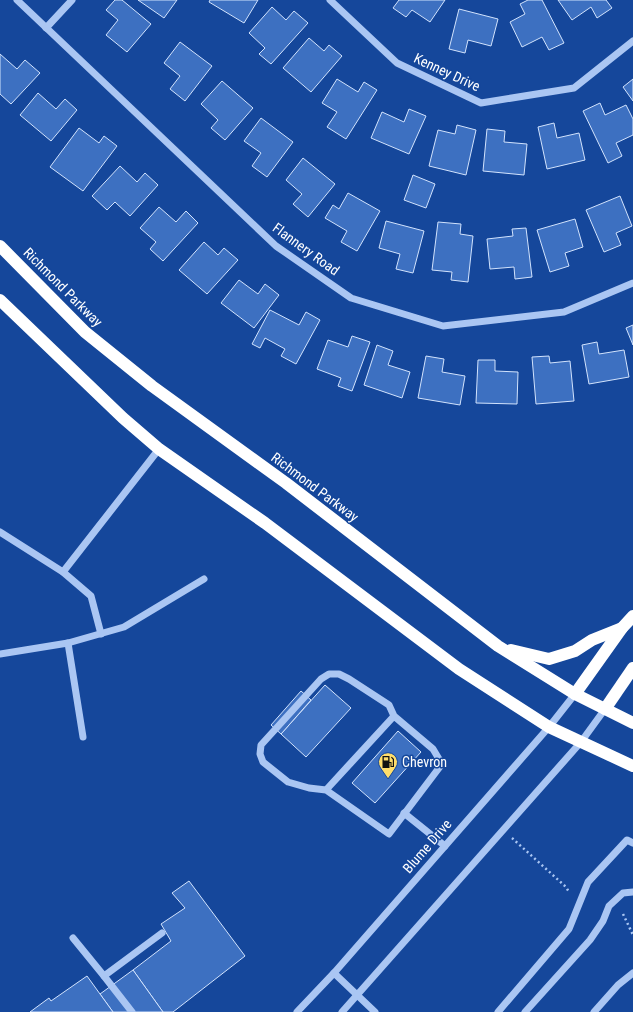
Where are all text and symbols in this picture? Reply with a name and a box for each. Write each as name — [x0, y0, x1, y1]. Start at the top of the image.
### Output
street label: Kenney Drive — [411, 50, 483, 94]
street label: Flannery Road — [270, 220, 342, 278]
street label: Richmond Parkway — [20, 244, 106, 330]
street label: Richmond Parkway — [268, 449, 362, 525]
fuel station icon: Chevron — [377, 751, 399, 779]
place label: Chevron — [402, 754, 447, 770]
street label: Blume Drive — [399, 816, 455, 876]

